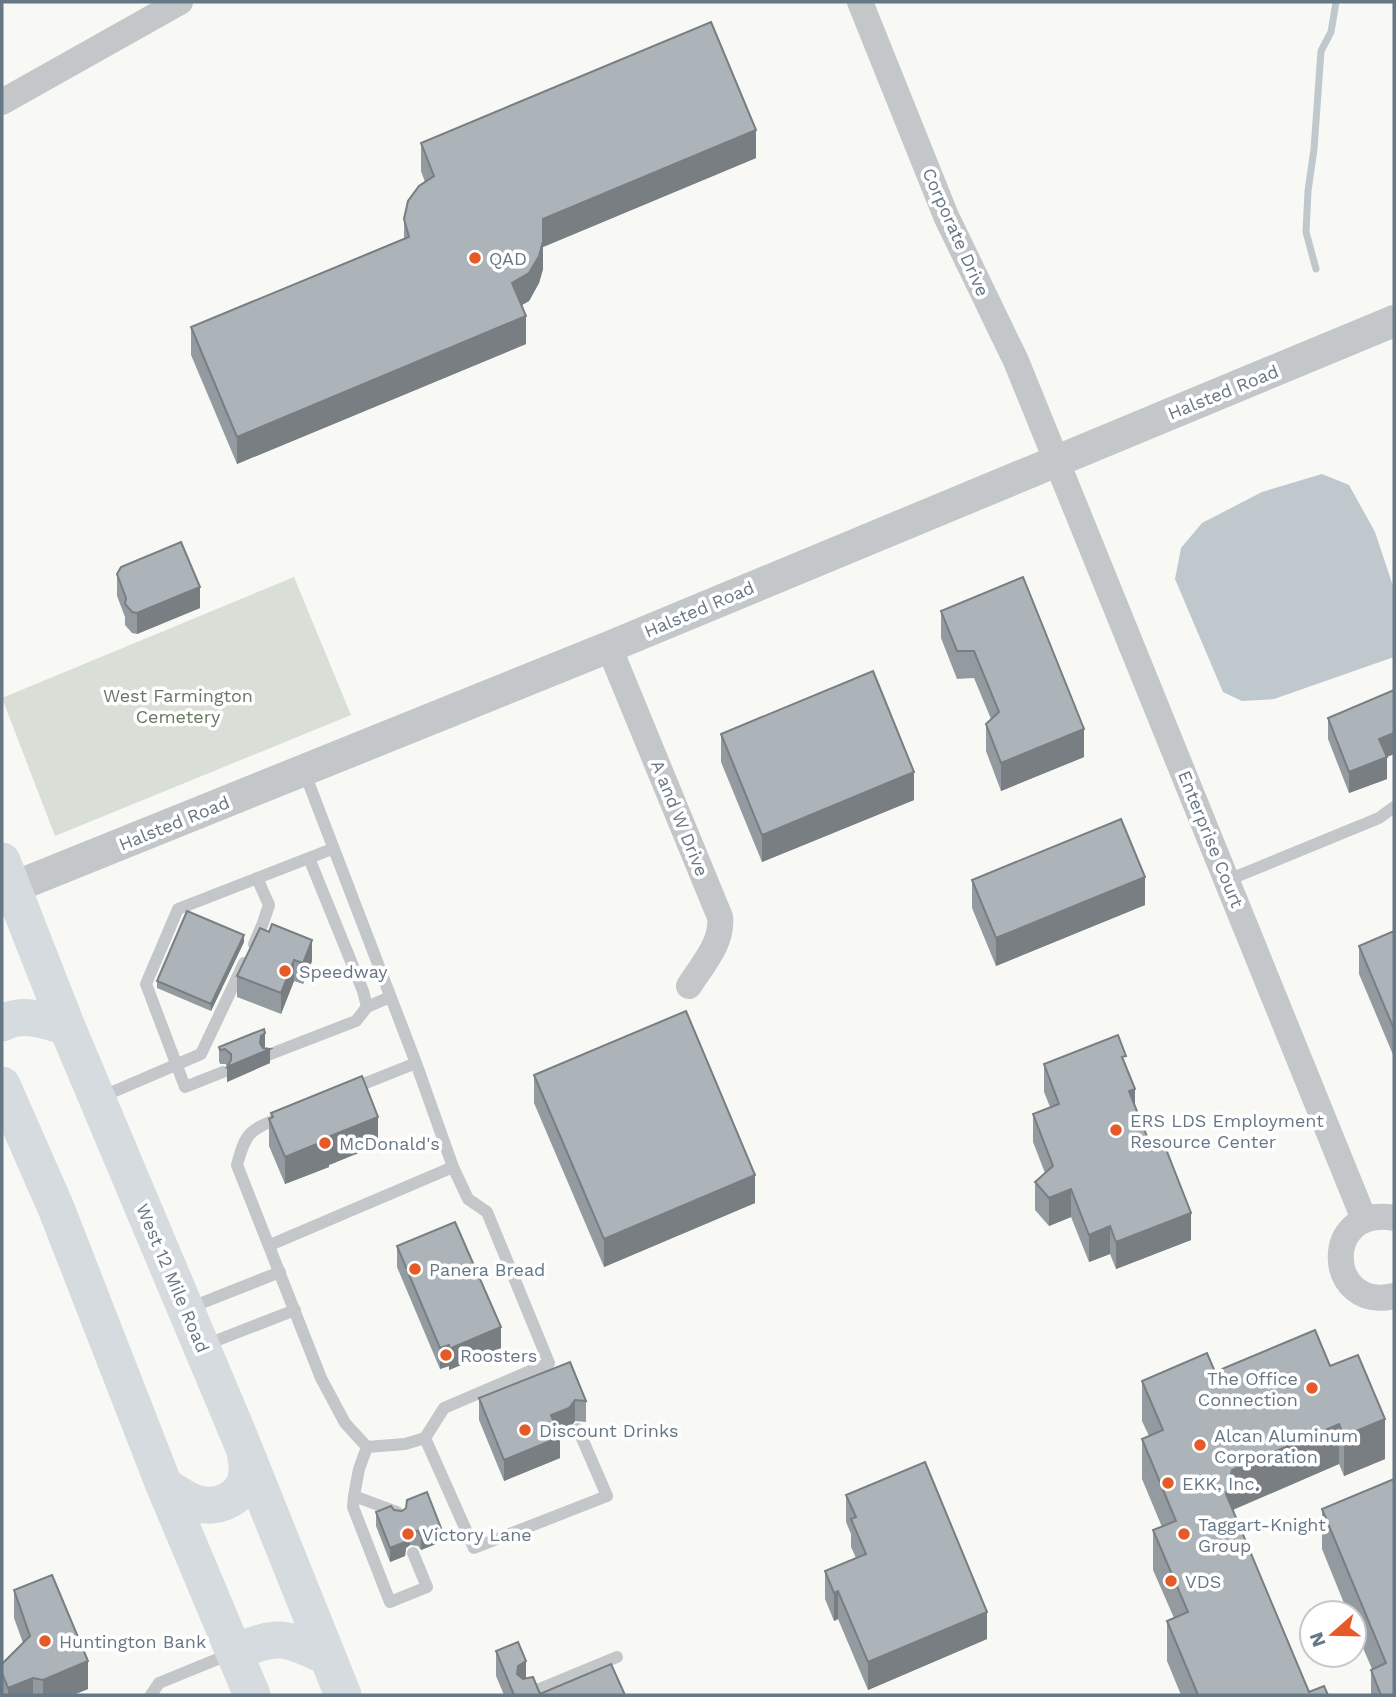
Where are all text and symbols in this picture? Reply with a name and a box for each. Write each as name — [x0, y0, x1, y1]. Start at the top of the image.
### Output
street label: Corporate Drive — [918, 165, 994, 299]
place label: QAD — [489, 248, 527, 269]
marker: QAD — [467, 250, 483, 266]
street label: Halsted Road — [1165, 360, 1281, 424]
street label: Halsted Road — [641, 576, 757, 642]
park label: West Farmington Cemetery — [103, 685, 253, 727]
street label: A and W Drive — [647, 757, 713, 879]
street label: Enterprise Court — [1174, 767, 1248, 911]
street label: Halsted Road — [116, 791, 232, 855]
place label: Speedway — [299, 961, 388, 982]
marker: Speedway — [277, 963, 293, 979]
place label: ERS LDS Employment Resource Center — [1130, 1110, 1324, 1152]
marker: ERS LDS Employment Resource Center — [1108, 1122, 1124, 1138]
place label: McDonald's — [339, 1133, 440, 1154]
marker: McDonald's — [317, 1135, 333, 1151]
street label: West 12 Mile Road — [132, 1200, 214, 1356]
place label: Panera Bread — [429, 1259, 545, 1280]
marker: Panera Bread — [407, 1261, 423, 1277]
place label: Roosters — [460, 1345, 537, 1366]
marker: Roosters — [438, 1347, 454, 1363]
place label: The Office Connection — [1198, 1368, 1298, 1410]
marker: The Office Connection — [1304, 1380, 1320, 1396]
place label: Discount Drinks — [539, 1420, 679, 1441]
marker: Discount Drinks — [517, 1422, 533, 1438]
place label: Alcan Aluminum Corporation — [1214, 1425, 1358, 1467]
marker: Alcan Aluminum Corporation — [1192, 1437, 1208, 1453]
place label: EKK, Inc. — [1182, 1473, 1259, 1494]
marker: EKK, Inc. — [1160, 1475, 1176, 1491]
place label: Taggart-Knight Group — [1198, 1514, 1326, 1556]
place label: Victory Lane — [422, 1524, 532, 1545]
marker: Victory Lane — [400, 1526, 416, 1542]
marker: Taggart-Knight Group — [1176, 1526, 1192, 1542]
place label: VDS — [1185, 1571, 1221, 1592]
marker: VDS — [1163, 1573, 1179, 1589]
north arrow — [1298, 1599, 1368, 1669]
text: N — [1304, 1629, 1331, 1650]
place label: Huntington Bank — [59, 1631, 206, 1652]
marker: Huntington Bank — [37, 1633, 53, 1649]

